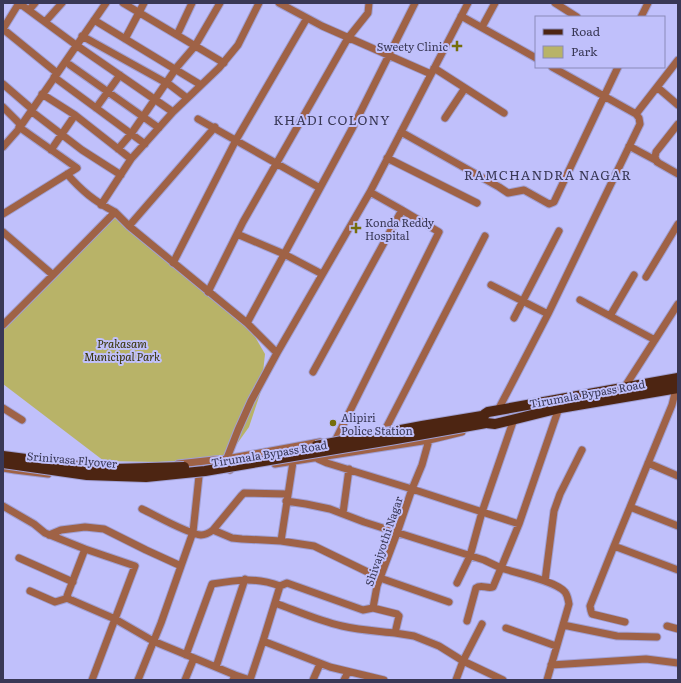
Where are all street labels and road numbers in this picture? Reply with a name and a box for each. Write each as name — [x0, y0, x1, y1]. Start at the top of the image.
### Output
street label: Tirumala Bypass Road — [528, 375, 646, 411]
street label: Tirumala Bypass Road — [210, 436, 328, 470]
street label: Srinivasa Flyover — [26, 447, 119, 471]
street label: Shivajyothi Nagar — [360, 493, 406, 588]

